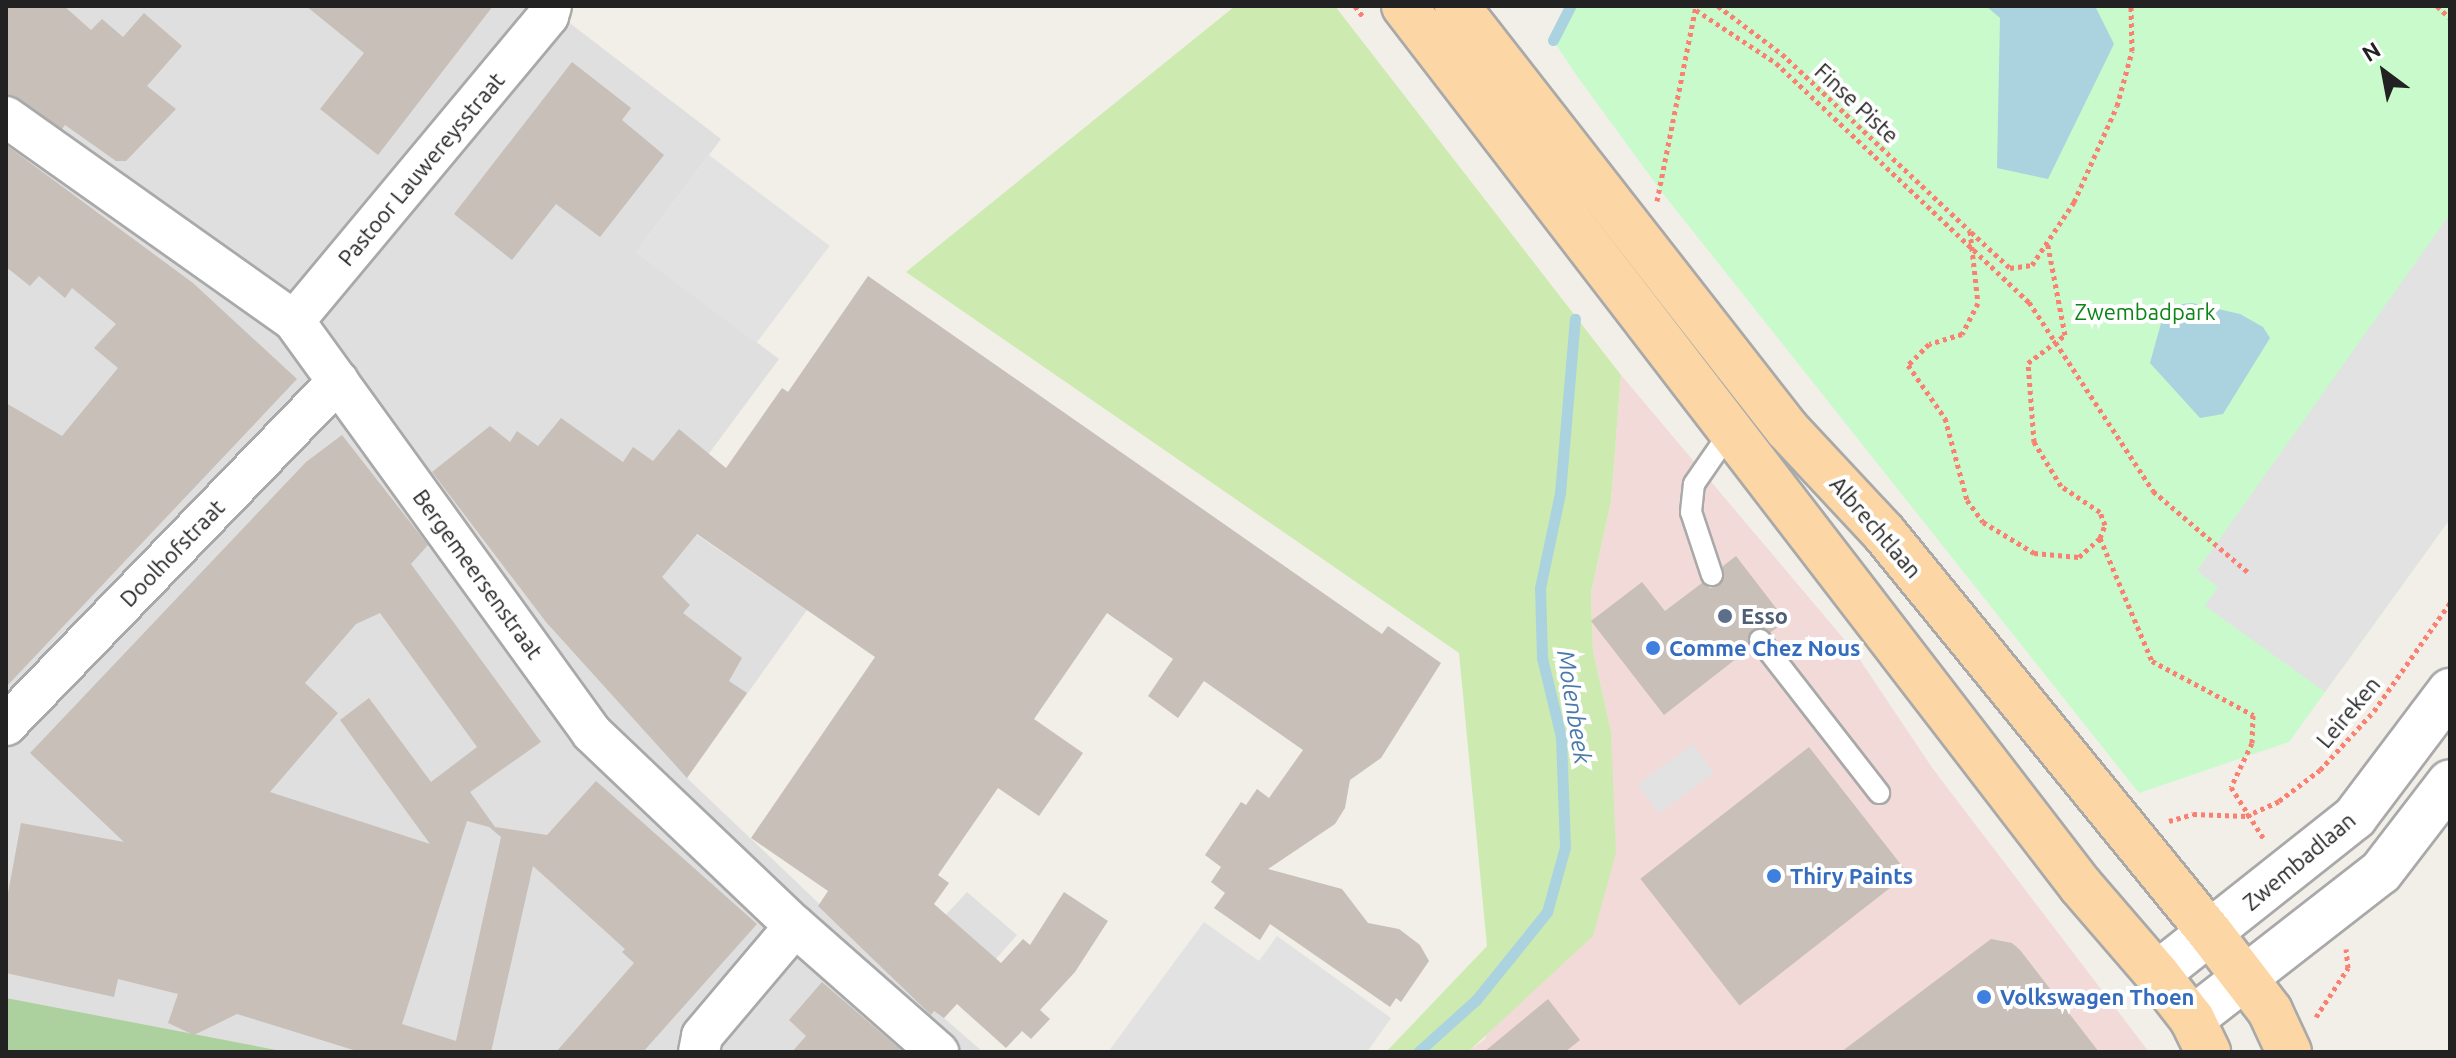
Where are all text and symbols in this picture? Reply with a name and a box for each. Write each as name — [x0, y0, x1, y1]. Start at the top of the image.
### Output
north arrow — [2344, 32, 2424, 112]
text: N — [2357, 36, 2385, 66]
street label: Finse Piste — [1810, 58, 1904, 148]
street label: Pastoor Lauwereysstraat — [332, 67, 510, 271]
park label: Zwembadpark — [2074, 299, 2216, 325]
street label: Albrechtlaan — [1825, 471, 1927, 583]
street label: Bergemeersenstraat — [408, 484, 548, 664]
street label: Doolhofstraat — [114, 494, 230, 612]
place label: Esso — [1741, 603, 1788, 629]
marker: Esso — [1716, 607, 1734, 625]
place label: Comme Chez Nous — [1669, 635, 1860, 661]
marker: Comme Chez Nous — [1644, 639, 1662, 657]
water label: Molenbeek — [1551, 648, 1597, 766]
street label: Leireken — [2311, 671, 2385, 753]
street label: Zwembadlaan — [2238, 806, 2360, 916]
place label: Thiry Paints — [1790, 863, 1913, 889]
marker: Thiry Paints — [1765, 867, 1783, 885]
place label: Volkswagen Thoen — [2000, 984, 2194, 1010]
marker: Volkswagen Thoen — [1975, 988, 1993, 1006]

